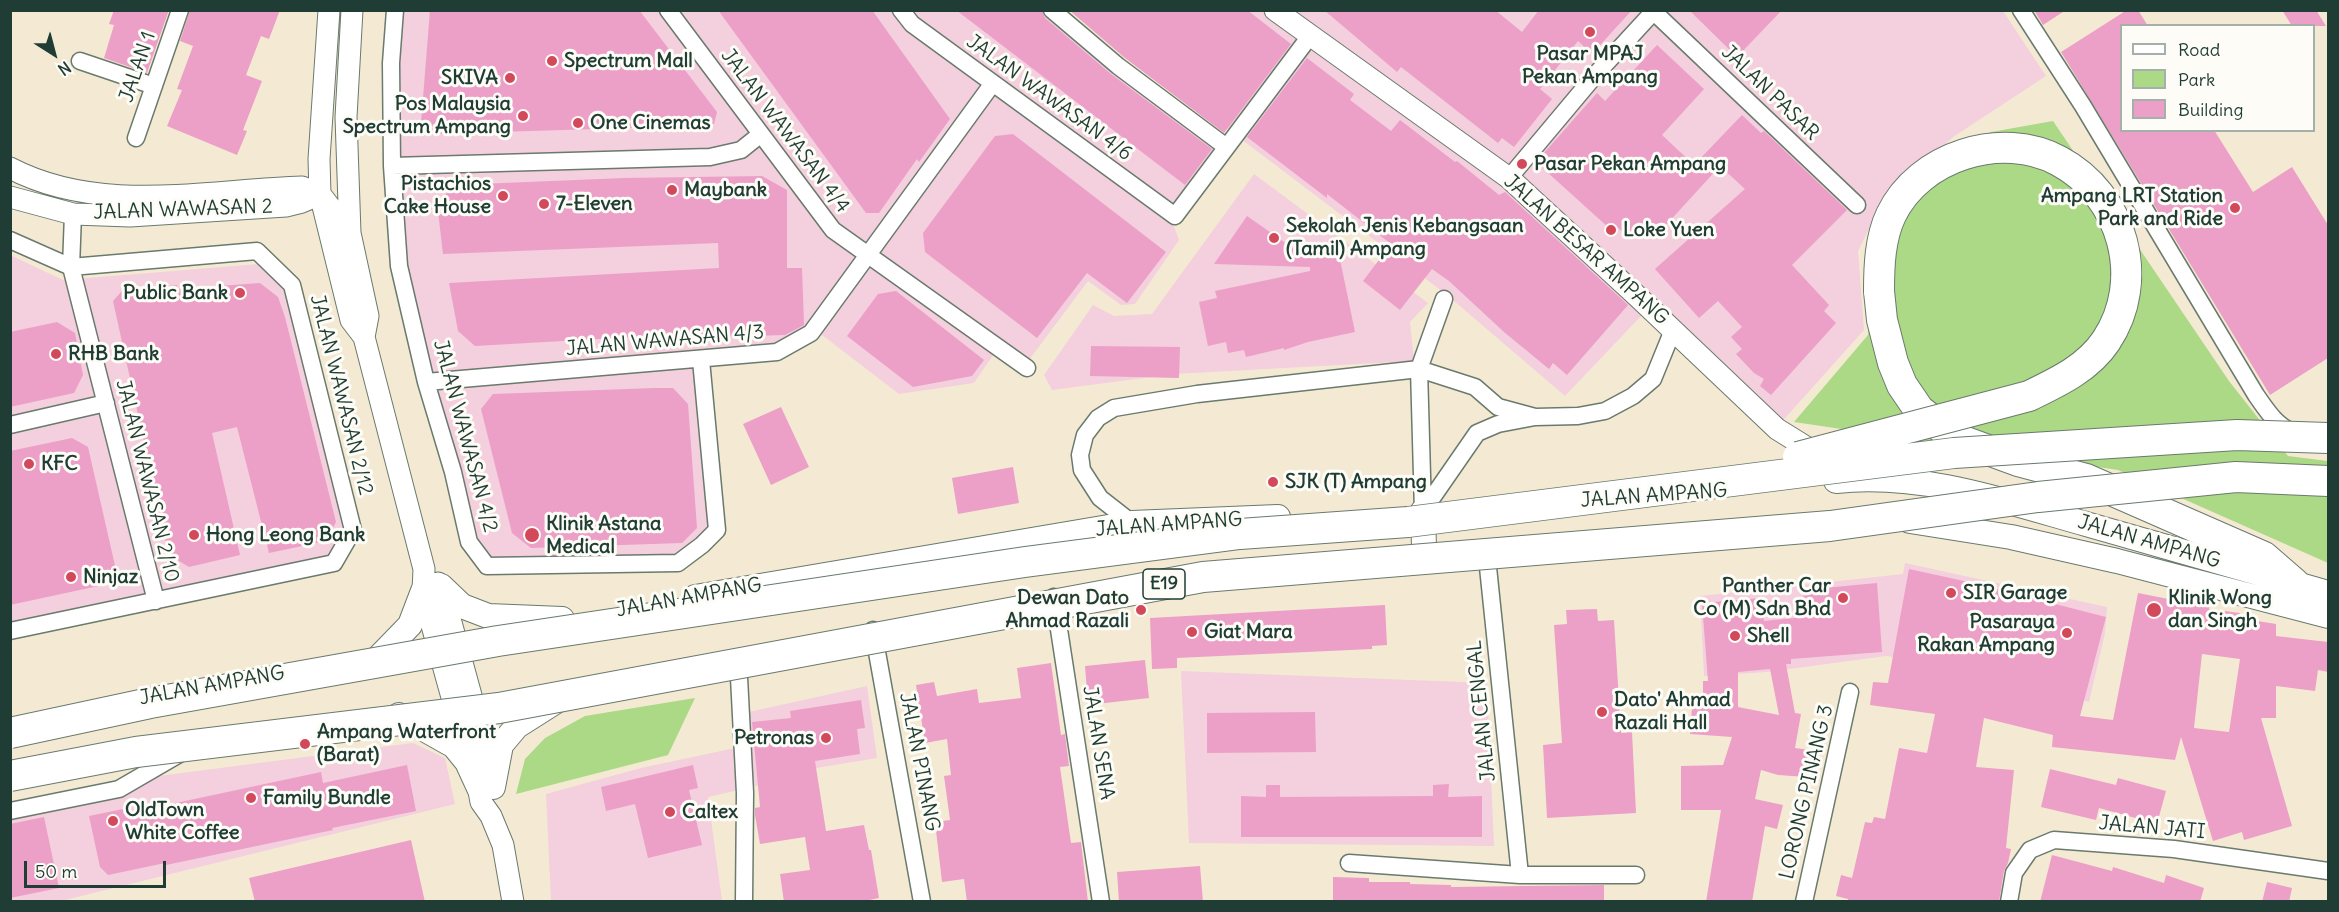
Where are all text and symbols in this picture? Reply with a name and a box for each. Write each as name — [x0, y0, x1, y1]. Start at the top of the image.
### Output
north arrow — [24, 24, 84, 84]
legend — [2120, 24, 2315, 132]
marker: Pasar MPAJ Pekan Ampang — [1583, 25, 1597, 39]
street label: JALAN 1 — [115, 28, 161, 106]
street label: JALAN WAWASAN 4/6 — [961, 30, 1137, 166]
text: Road — [2178, 38, 2220, 61]
street label: JALAN PASAR — [1716, 40, 1824, 146]
place label: Pasar MPAJ Pekan Ampang — [1522, 42, 1658, 89]
street label: JALAN WAWASAN 4/4 — [716, 44, 854, 218]
place label: Spectrum Mall — [564, 49, 693, 73]
marker: Spectrum Mall — [545, 54, 559, 68]
text: N — [54, 57, 75, 80]
place label: SKIVA — [441, 66, 498, 90]
text: Park — [2178, 68, 2215, 91]
marker: SKIVA — [503, 71, 517, 85]
place label: Pos Malaysia Spectrum Ampang — [343, 92, 511, 139]
text: Building — [2178, 98, 2243, 121]
marker: Pos Malaysia Spectrum Ampang — [516, 109, 530, 123]
place label: One Cinemas — [590, 111, 711, 135]
marker: One Cinemas — [571, 116, 585, 130]
place label: Pasar Pekan Ampang — [1534, 152, 1726, 176]
marker: Pasar Pekan Ampang — [1515, 157, 1529, 171]
street label: JALAN BESAR AMPANG — [1499, 170, 1673, 330]
place label: Pistachios Cake House — [384, 172, 491, 219]
place label: Maybank — [684, 178, 767, 202]
marker: Maybank — [665, 183, 679, 197]
place label: Ampang LRT Station Park and Ride — [2041, 184, 2223, 231]
marker: Pistachios Cake House — [496, 189, 510, 203]
place label: 7-Eleven — [556, 192, 633, 216]
street label: JALAN WAWASAN 2 — [93, 195, 273, 225]
marker: 7-Eleven — [537, 197, 551, 211]
marker: Ampang LRT Station Park and Ride — [2228, 201, 2242, 215]
place label: Sekolah Jenis Kebangsaan (Tamil) Ampang — [1286, 214, 1524, 261]
place label: Loke Yuen — [1623, 218, 1714, 242]
marker: Loke Yuen — [1604, 223, 1618, 237]
marker: Sekolah Jenis Kebangsaan (Tamil) Ampang — [1267, 231, 1281, 245]
place label: Public Bank — [123, 281, 228, 305]
marker: Public Bank — [233, 286, 247, 300]
street label: JALAN WAWASAN 2/12 — [304, 292, 378, 498]
street label: JALAN WAWASAN 4/3 — [565, 320, 765, 362]
street label: JALAN WAWASAN 4/2 — [428, 337, 502, 535]
place label: RHB Bank — [68, 342, 159, 366]
marker: RHB Bank — [49, 347, 63, 361]
street label: JALAN WAWASAN 2/10 — [110, 377, 184, 585]
place label: KFC — [41, 452, 78, 476]
marker: KFC — [22, 457, 36, 471]
place label: SJK (T) Ampang — [1285, 470, 1427, 494]
marker: SJK (T) Ampang — [1266, 475, 1280, 489]
street label: JALAN AMPANG — [1580, 479, 1728, 513]
street label: JALAN AMPANG — [1095, 508, 1243, 542]
street label: JALAN AMPANG — [2075, 510, 2223, 574]
place label: Klinik Astana Medical — [546, 512, 661, 559]
place label: Hong Leong Bank — [206, 523, 365, 547]
marker: Klinik Astana Medical — [523, 526, 541, 544]
marker: Hong Leong Bank — [187, 528, 201, 542]
place label: Ninjaz — [83, 565, 138, 589]
road number: E19 — [1143, 569, 1185, 599]
marker: Ninjaz — [64, 570, 78, 584]
street label: JALAN AMPANG — [614, 573, 764, 623]
place label: Panther Car Co (M) Sdn Bhd — [1693, 574, 1831, 621]
place label: SIR Garage — [1963, 581, 2067, 605]
place label: Dewan Dato Ahmad Razali — [1005, 586, 1129, 633]
marker: SIR Garage — [1944, 586, 1958, 600]
place label: Klinik Wong dan Singh — [2168, 586, 2272, 633]
marker: Panther Car Co (M) Sdn Bhd — [1836, 591, 1850, 605]
marker: Klinik Wong dan Singh — [2145, 601, 2163, 619]
marker: Dewan Dato Ahmad Razali — [1134, 603, 1148, 617]
place label: Pasaraya Rakan Ampang — [1917, 610, 2055, 657]
place label: Giat Mara — [1204, 620, 1293, 644]
place label: Shell — [1747, 624, 1789, 648]
marker: Giat Mara — [1185, 625, 1199, 639]
marker: Pasaraya Rakan Ampang — [2060, 626, 2074, 640]
marker: Shell — [1728, 629, 1742, 643]
street label: JALAN CENGAL — [1463, 639, 1501, 783]
street label: JALAN AMPANG — [137, 661, 287, 711]
street label: JALAN SENA — [1077, 684, 1119, 802]
place label: Dato' Ahmad Razali Hall — [1614, 688, 1731, 735]
street label: JALAN PINANG — [894, 691, 944, 833]
street label: LORONG PINANG 3 — [1775, 702, 1839, 882]
marker: Dato' Ahmad Razali Hall — [1595, 705, 1609, 719]
place label: Ampang Waterfront (Barat) — [317, 720, 496, 767]
place label: Petronas — [734, 726, 814, 750]
marker: Petronas — [819, 731, 833, 745]
marker: Ampang Waterfront (Barat) — [298, 737, 312, 751]
place label: Family Bundle — [263, 786, 391, 810]
marker: Family Bundle — [244, 791, 258, 805]
place label: OldTown White Coffee — [125, 798, 239, 845]
place label: Caltex — [682, 800, 738, 824]
marker: Caltex — [663, 805, 677, 819]
street label: JALAN JATI — [2098, 811, 2206, 845]
marker: OldTown White Coffee — [106, 814, 120, 828]
scale bar — [27, 849, 170, 887]
text: 50 m — [35, 860, 77, 883]

